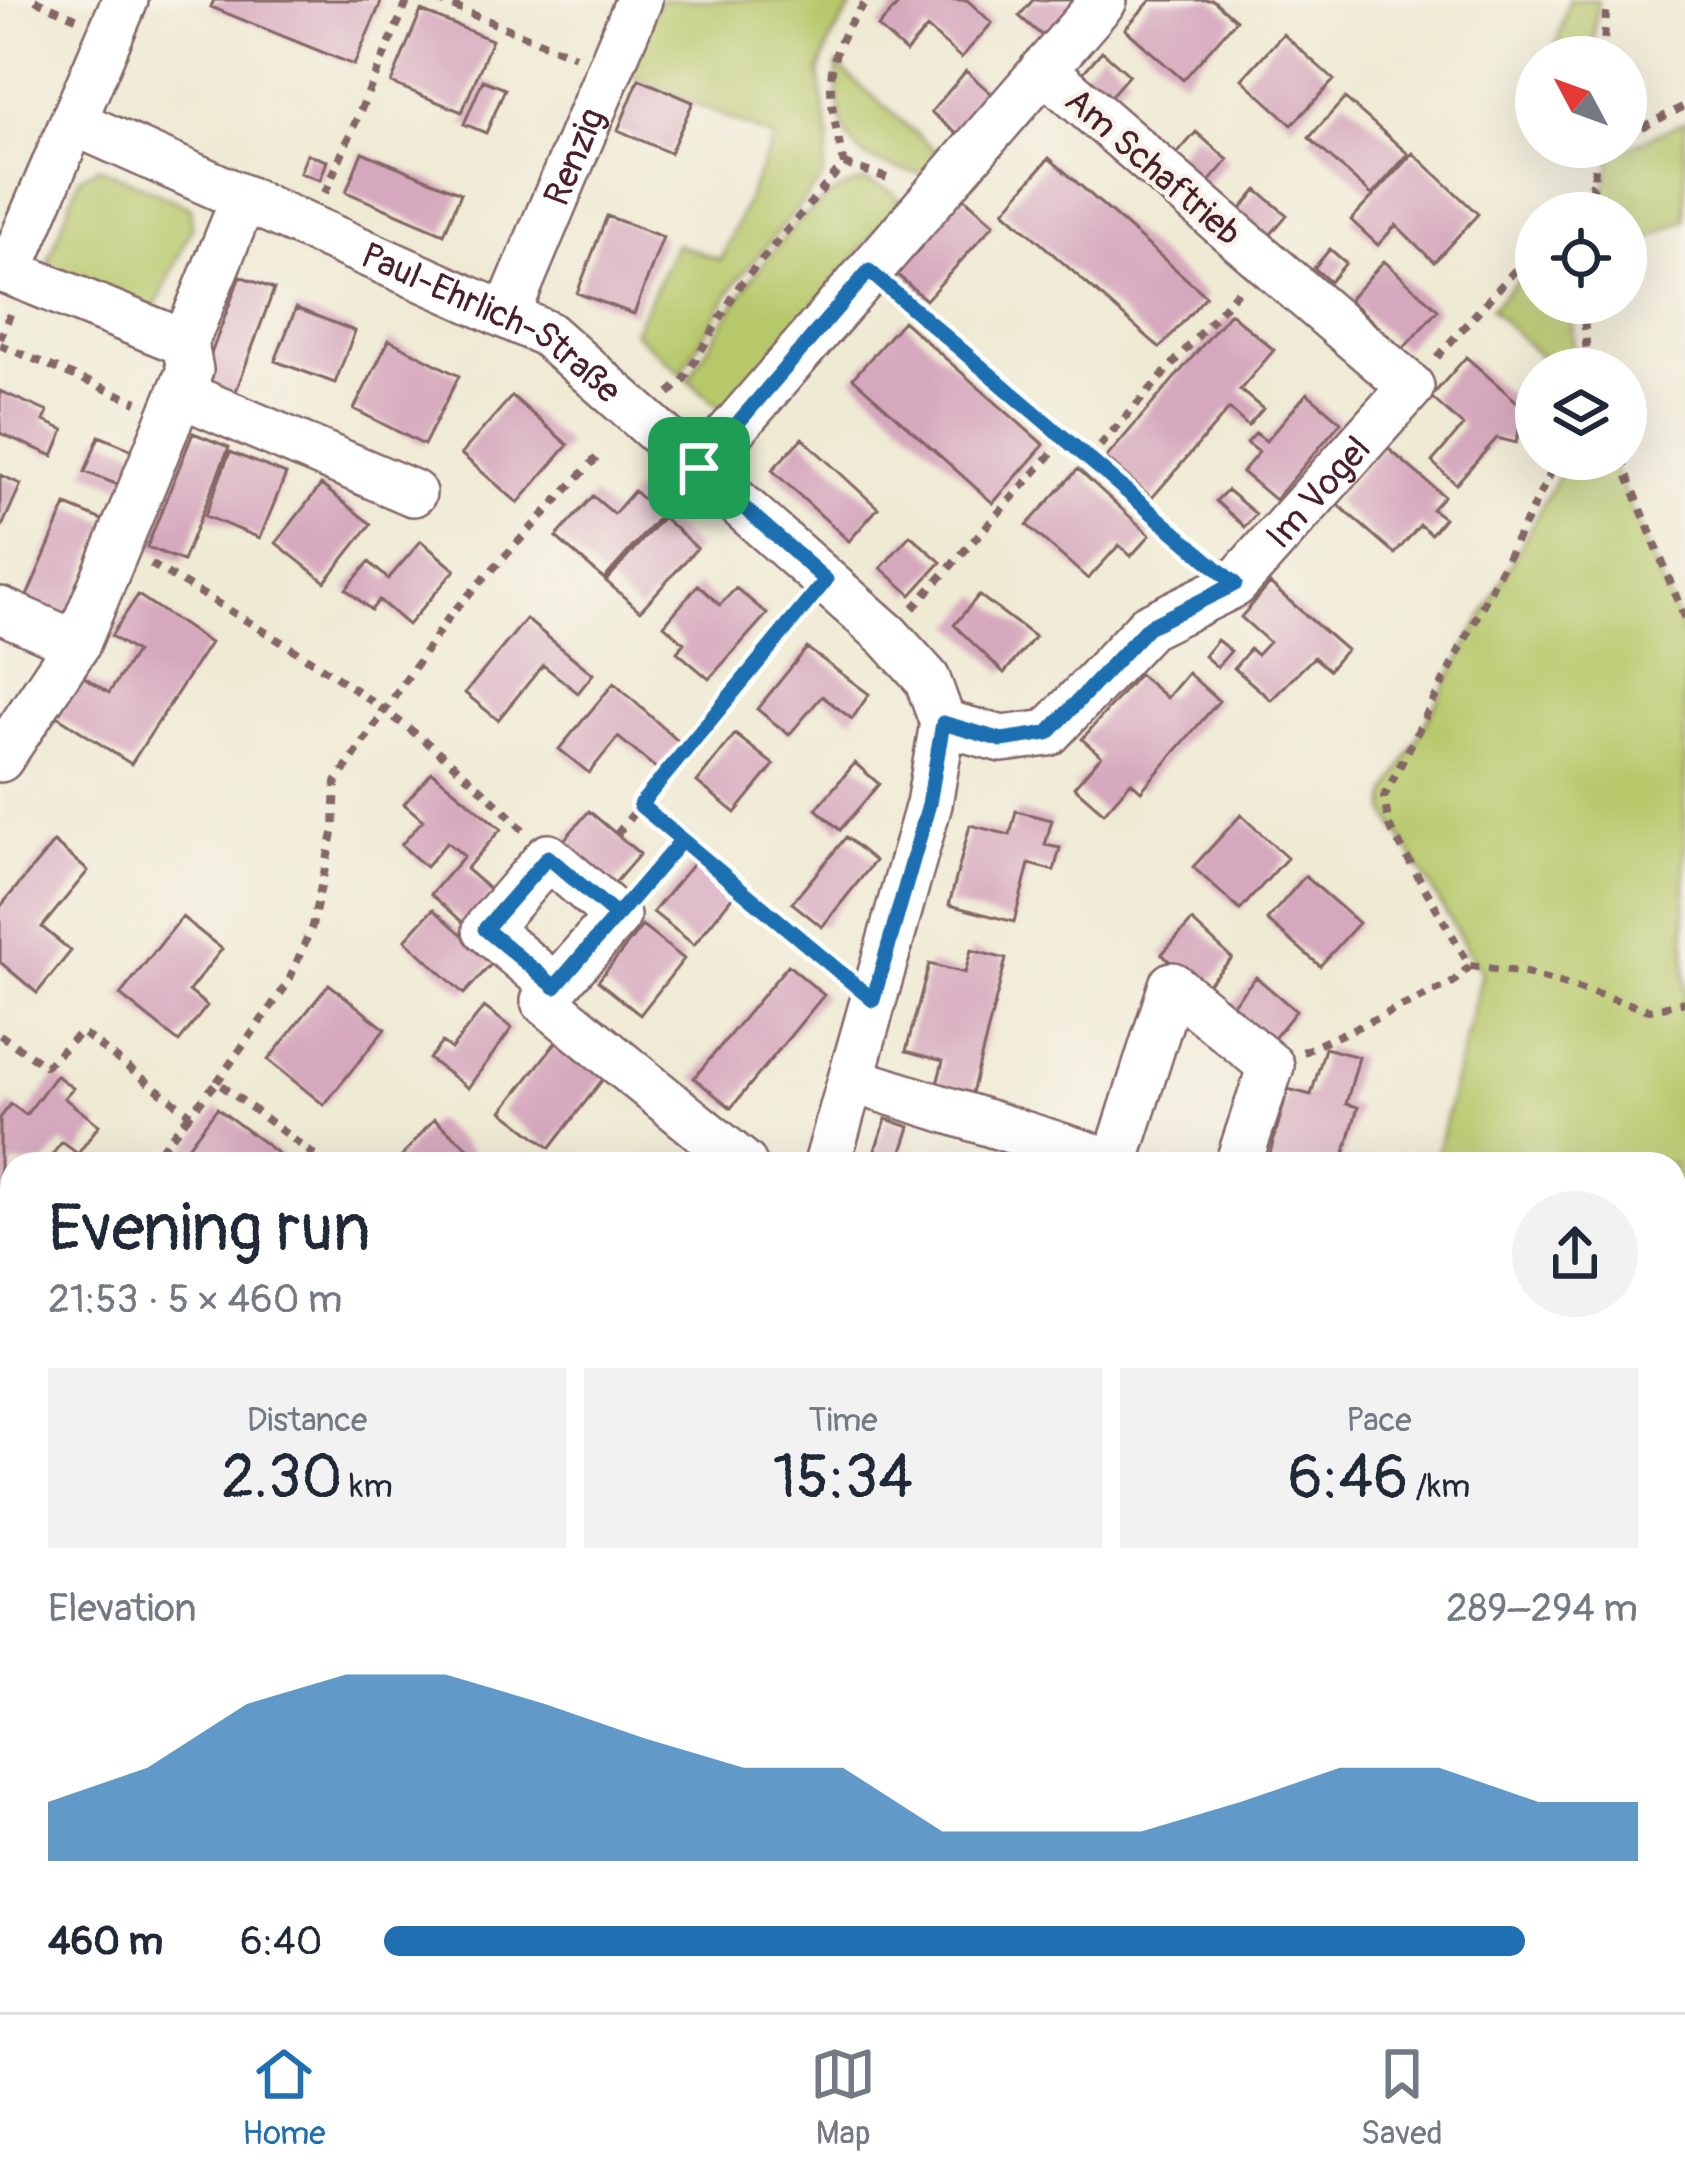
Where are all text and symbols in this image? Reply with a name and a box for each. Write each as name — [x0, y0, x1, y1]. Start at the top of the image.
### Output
north arrow — [1515, 36, 1647, 168]
map controls — [1515, 36, 1647, 480]
street label: Am Schaftrieb — [1056, 78, 1250, 256]
street label: Renzig — [534, 101, 615, 212]
button: locate — [1515, 192, 1647, 324]
street label: Paul-Ehrlich-Straße — [354, 233, 630, 413]
button: layers — [1515, 348, 1647, 480]
pin — [648, 417, 750, 519]
street label: Im Vogel — [1257, 427, 1380, 558]
icon: arrive — [666, 435, 732, 501]
text: Evening run — [48, 1188, 371, 1271]
button: share — [1512, 1191, 1638, 1317]
text: 21:53 · 5 × 460 m — [48, 1275, 342, 1324]
text: Distance — [247, 1400, 367, 1441]
text: Time — [809, 1400, 877, 1441]
text: Pace — [1346, 1400, 1412, 1441]
text: 2.30 — [221, 1441, 342, 1516]
text: 15:34 — [773, 1441, 913, 1516]
text: 6:46 — [1288, 1441, 1408, 1516]
text: km — [342, 1466, 393, 1507]
text: /km — [1408, 1466, 1470, 1507]
text: Elevation — [48, 1584, 197, 1633]
text: 289–294 m — [1446, 1584, 1638, 1633]
text: 460 m — [48, 1917, 163, 1966]
text: 6:40 — [240, 1917, 322, 1966]
tab: Home — [242, 2041, 326, 2154]
tab: Map — [810, 2041, 876, 2154]
tab: Saved — [1361, 2041, 1443, 2154]

